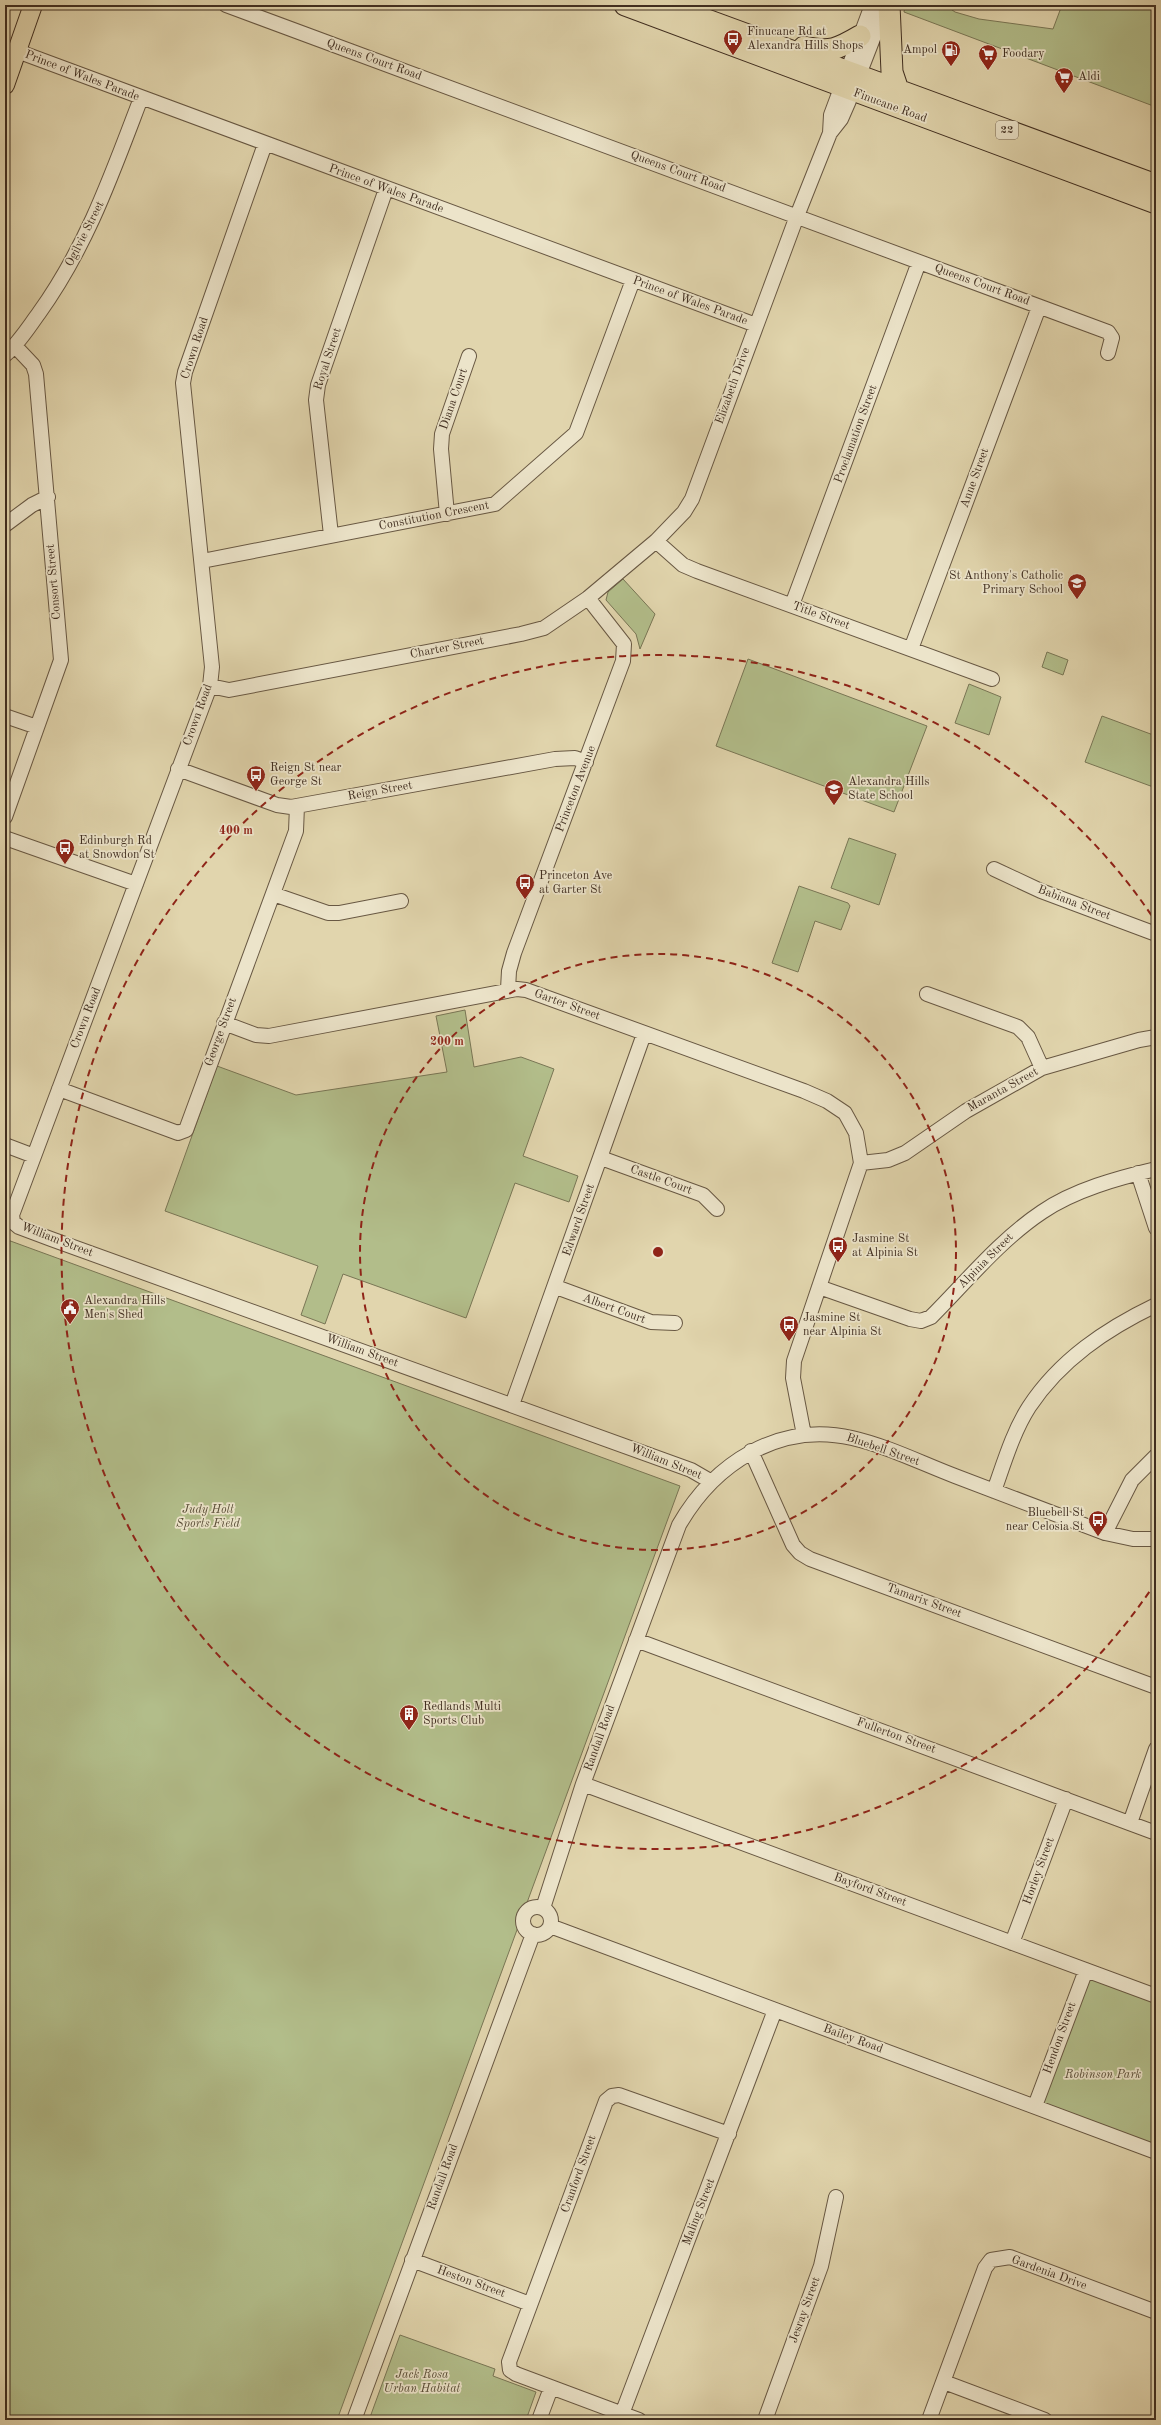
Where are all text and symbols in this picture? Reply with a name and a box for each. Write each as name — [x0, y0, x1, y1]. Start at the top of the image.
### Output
place label: Finucane Rd at Alexandra Hills Shops — [747, 26, 863, 52]
bus stop icon: Finucane Rd at Alexandra Hills Shops — [722, 28, 744, 56]
street label: Queens Court Road — [325, 37, 423, 83]
fuel station icon: Ampol — [940, 39, 962, 67]
supermarket icon: Foodary — [977, 43, 999, 71]
place label: Ampol — [903, 44, 937, 56]
place label: Foodary — [1002, 48, 1045, 60]
street label: Prince of Wales Parade — [23, 49, 141, 104]
supermarket icon: Aldi — [1053, 66, 1075, 94]
place label: Aldi — [1078, 71, 1100, 83]
street label: Finucane Road — [852, 87, 928, 125]
road number: 22 — [996, 121, 1018, 139]
street label: Queens Court Road — [629, 149, 727, 195]
street label: Prince of Wales Parade — [327, 163, 446, 216]
street label: Ogilvie Street — [63, 199, 107, 269]
street label: Queens Court Road — [933, 262, 1031, 308]
street label: Prince of Wales Parade — [631, 275, 750, 328]
street label: Crown Road — [179, 315, 211, 381]
street label: Royal Street — [312, 326, 344, 392]
street label: Elizabeth Drive — [714, 346, 753, 426]
street label: Diana Court — [438, 367, 470, 431]
street label: Proclamation Street — [833, 383, 879, 485]
street label: Anne Street — [959, 446, 991, 510]
street label: Constitution Crescent — [378, 499, 490, 533]
street label: Consort Street — [45, 544, 63, 620]
place label: St Anthony's Catholic Primary School — [949, 570, 1063, 596]
school or university icon: St Anthony's Catholic Primary School — [1066, 572, 1088, 600]
street label: Title Street — [791, 600, 851, 632]
street label: Charter Street — [409, 635, 485, 661]
street label: Crown Road — [181, 683, 215, 747]
street label: Princeton Avenue — [554, 744, 598, 834]
place label: Reign St near George St — [270, 762, 342, 788]
bus stop icon: Reign St near George St — [245, 764, 267, 792]
place label: Alexandra Hills State School — [848, 776, 929, 802]
school or university icon: Alexandra Hills State School — [823, 778, 845, 806]
street label: Reign Street — [347, 779, 413, 803]
text: 400 m — [219, 825, 253, 837]
place label: Edinburgh Rd at Snowdon St — [79, 835, 155, 861]
bus stop icon: Edinburgh Rd at Snowdon St — [54, 837, 76, 865]
place label: Princeton Ave at Garter St — [539, 870, 613, 896]
bus stop icon: Princeton Ave at Garter St — [514, 872, 536, 900]
street label: Babiana Street — [1036, 884, 1112, 922]
street label: Crown Road — [69, 986, 103, 1050]
street label: Garter Street — [532, 988, 602, 1022]
street label: George Street — [203, 996, 239, 1068]
text: 200 m — [430, 1036, 464, 1048]
street label: Maranta Street — [966, 1066, 1040, 1114]
street label: Castle Court — [628, 1163, 694, 1197]
street label: Edward Street — [561, 1182, 597, 1258]
street label: William Street — [19, 1221, 95, 1259]
street label: Alpinia Street — [956, 1231, 1016, 1291]
place label: Jasmine St at Alpinia St — [852, 1233, 918, 1259]
bus stop icon: Jasmine St at Alpinia St — [827, 1235, 849, 1263]
centre of rings — [651, 1245, 665, 1259]
street label: Albert Court — [581, 1292, 647, 1326]
place label: Alexandra Hills Men's Shed — [84, 1295, 165, 1321]
public building icon: Alexandra Hills Men's Shed — [59, 1297, 81, 1325]
place label: Jasmine St near Alpinia St — [803, 1312, 882, 1338]
bus stop icon: Jasmine St near Alpinia St — [778, 1314, 800, 1342]
street label: William Street — [324, 1332, 400, 1370]
street label: Bluebell Street — [845, 1432, 921, 1468]
street label: William Street — [629, 1442, 703, 1482]
park label: Judy Holt Sports Field — [176, 1504, 241, 1530]
place label: Bluebell St near Celosia St — [1006, 1507, 1084, 1533]
bus stop icon: Bluebell St near Celosia St — [1087, 1509, 1109, 1537]
street label: Tamarix Street — [885, 1582, 963, 1620]
place label: Redlands Multi Sports Club — [423, 1701, 501, 1727]
building icon: Redlands Multi Sports Club — [398, 1703, 420, 1731]
street label: Randall Road — [582, 1703, 618, 1773]
street label: Fullerton Street — [855, 1716, 937, 1756]
street label: Horley Street — [1021, 1836, 1057, 1906]
street label: Bayford Street — [832, 1871, 908, 1909]
street label: Hendon Street — [1041, 2001, 1079, 2075]
street label: Bailey Road — [822, 2023, 884, 2055]
park label: Robinson Park — [1064, 2069, 1141, 2081]
street label: Cranford Street — [559, 2134, 599, 2214]
street label: Randall Road — [425, 2142, 461, 2212]
street label: Maling Street — [681, 2177, 717, 2247]
street label: Gardenia Drive — [1010, 2254, 1089, 2292]
street label: Heston Street — [435, 2264, 507, 2300]
street label: Jesray Street — [787, 2275, 823, 2345]
park label: Jack Rosa Urban Habitat — [384, 2369, 461, 2395]

